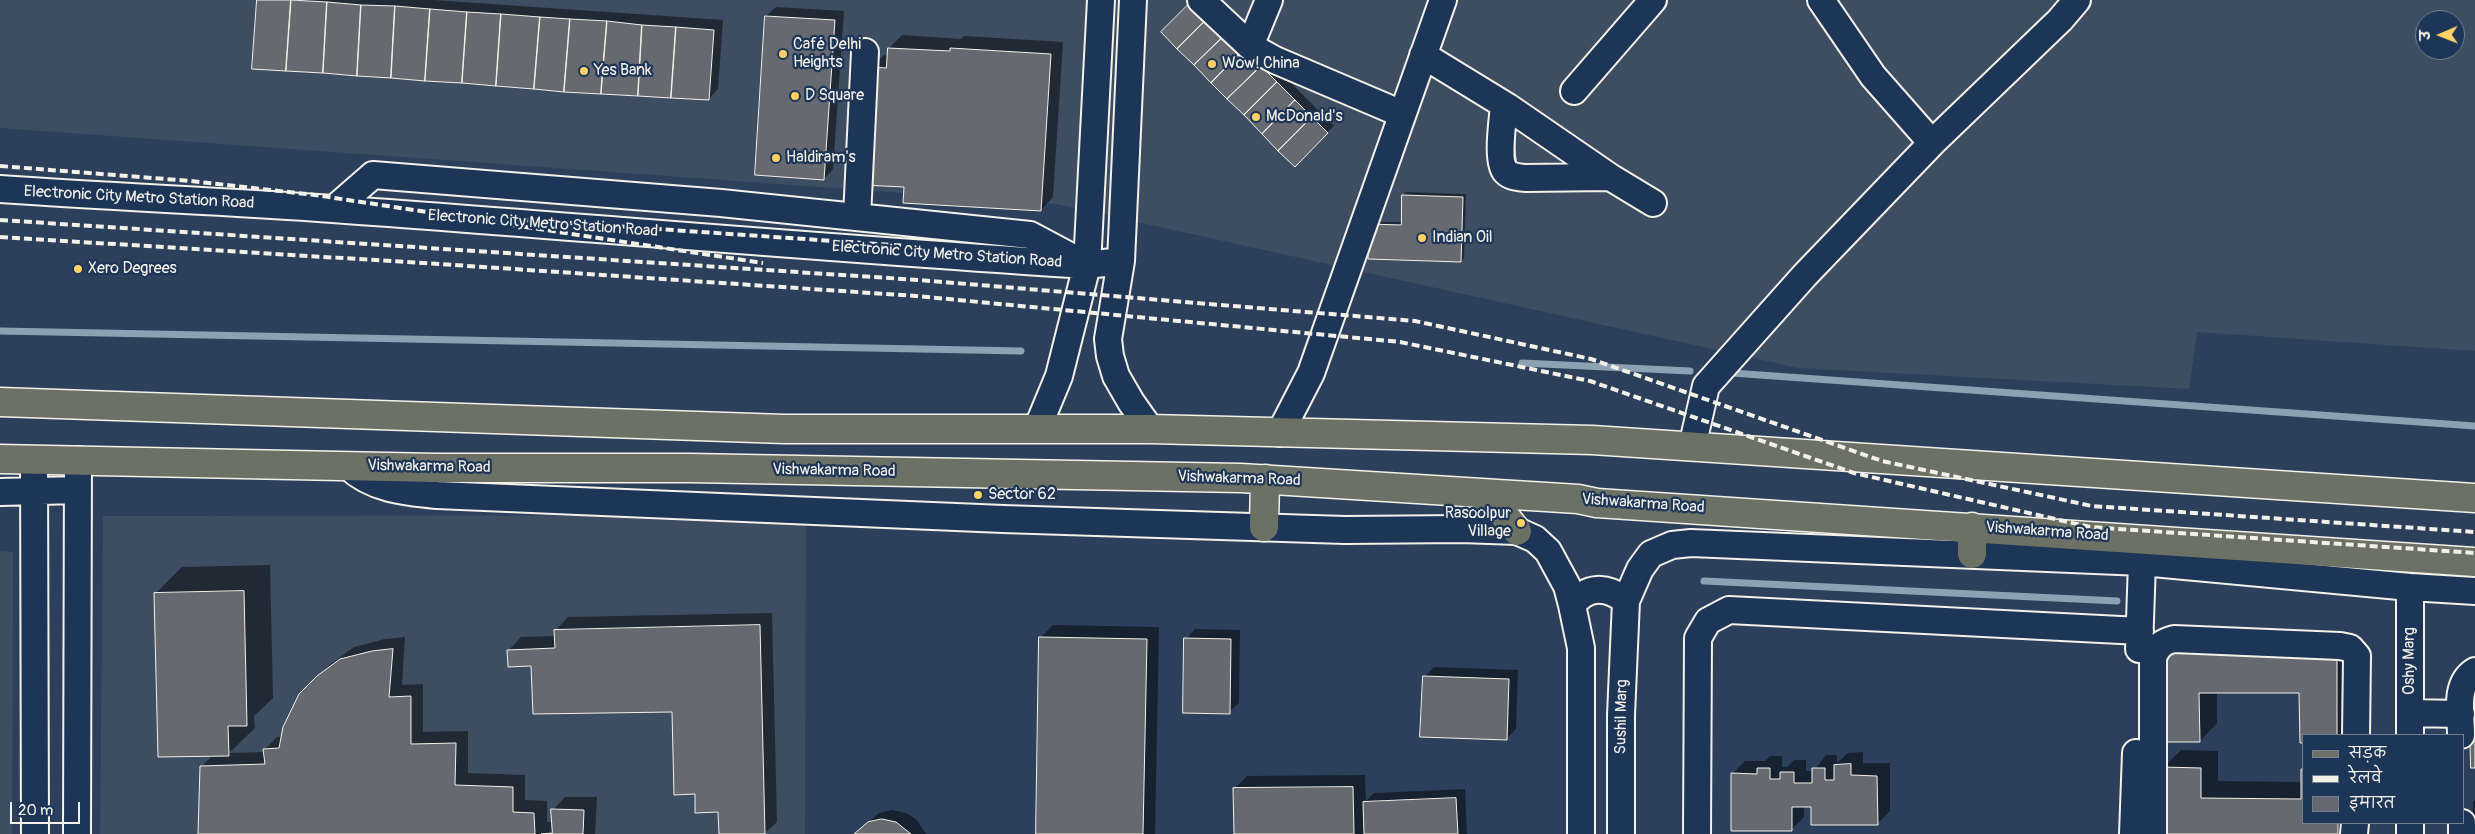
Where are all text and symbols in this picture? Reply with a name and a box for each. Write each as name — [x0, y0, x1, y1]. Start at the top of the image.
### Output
north arrow — [2415, 10, 2465, 60]
text: उ — [2417, 30, 2434, 40]
place label: Café Delhi Heights — [793, 35, 861, 73]
marker: Café Delhi Heights — [777, 48, 789, 60]
place label: Wow! China — [1222, 54, 1300, 74]
marker: Wow! China — [1206, 58, 1218, 70]
place label: Yes Bank — [594, 61, 652, 81]
marker: Yes Bank — [578, 65, 590, 77]
place label: D Square — [805, 86, 864, 106]
marker: D Square — [789, 90, 801, 102]
place label: McDonald's — [1266, 107, 1343, 127]
marker: McDonald's — [1250, 111, 1262, 123]
place label: Haldiram's — [786, 148, 856, 168]
marker: Haldiram's — [770, 152, 782, 164]
street label: Electronic City Metro Station Road — [23, 182, 255, 214]
street label: Electronic City Metro Station Road — [427, 206, 659, 242]
place label: Indian Oil — [1432, 228, 1493, 248]
marker: Indian Oil — [1416, 232, 1428, 244]
street label: Electronic City Metro Station Road — [831, 237, 1063, 273]
place label: Xero Degrees — [88, 259, 177, 279]
marker: Xero Degrees — [72, 263, 84, 275]
street label: Vishwakarma Road — [367, 456, 491, 478]
street label: Vishwakarma Road — [772, 460, 896, 482]
street label: Vishwakarma Road — [1177, 467, 1301, 491]
place label: Sector 62 — [988, 485, 1056, 505]
marker: Sector 62 — [972, 489, 984, 501]
street label: Vishwakarma Road — [1581, 490, 1705, 518]
place label: Rasoolpur Village — [1445, 504, 1511, 542]
marker: Rasoolpur Village — [1515, 517, 1527, 529]
street label: Vishwakarma Road — [1985, 518, 2109, 546]
street label: Oshy Marg — [2400, 627, 2420, 695]
street label: Sushil Marg — [1612, 679, 1632, 755]
legend — [2302, 734, 2465, 824]
text: सड़क — [2349, 744, 2386, 763]
text: रेलवे — [2349, 769, 2382, 788]
scale bar — [12, 792, 82, 824]
text: इमारत — [2349, 794, 2395, 813]
text: 20 m — [18, 801, 53, 820]

